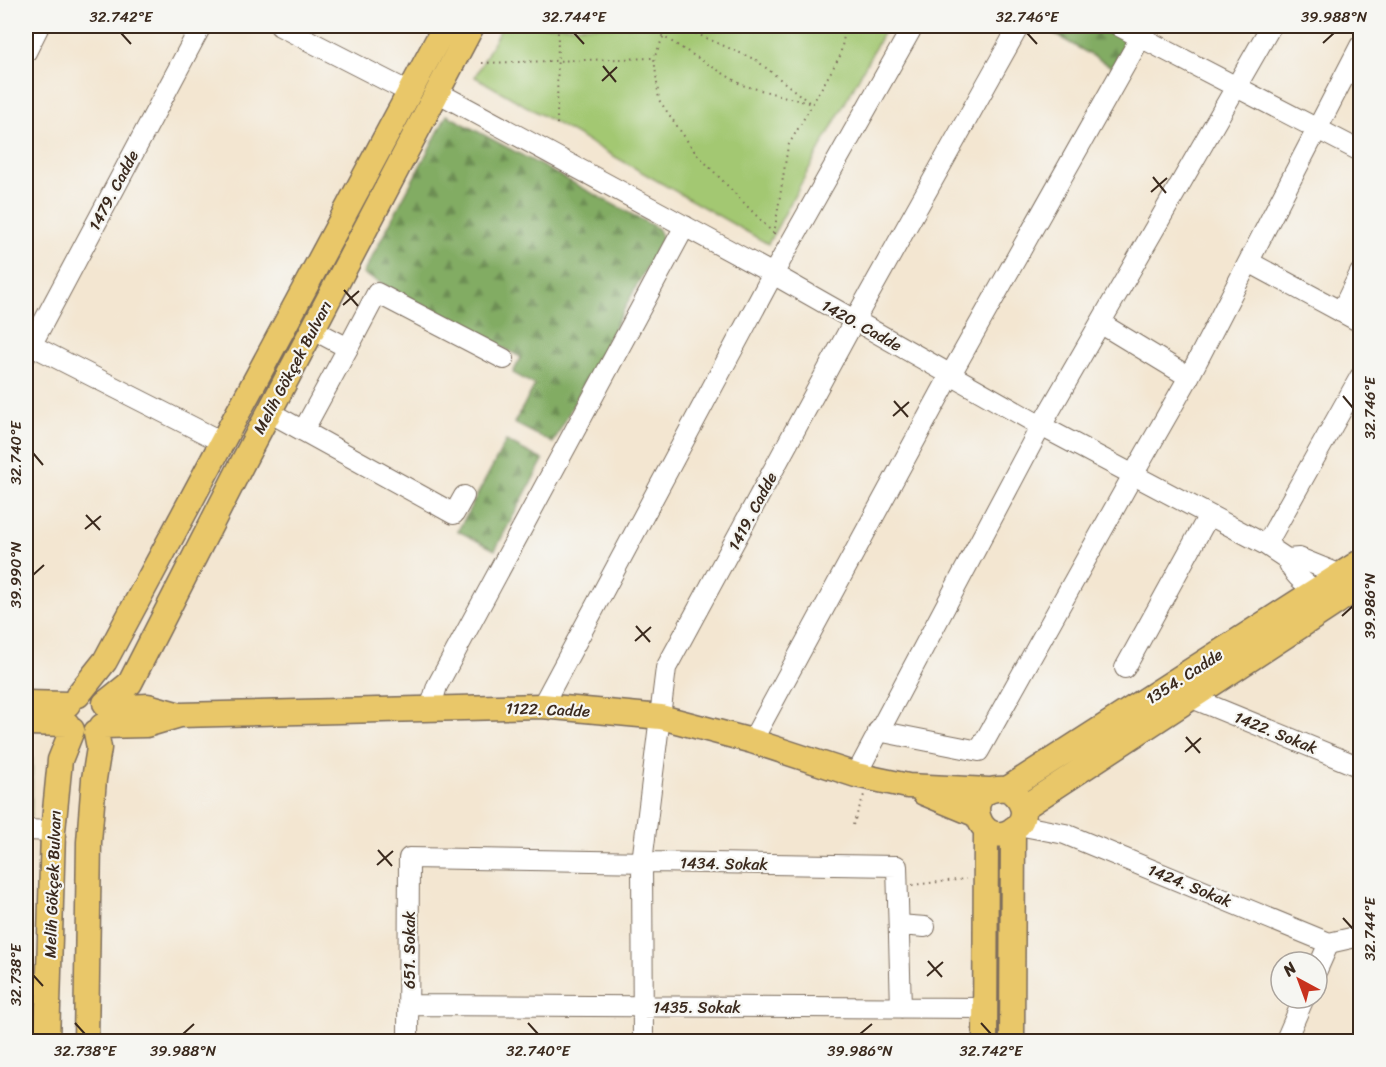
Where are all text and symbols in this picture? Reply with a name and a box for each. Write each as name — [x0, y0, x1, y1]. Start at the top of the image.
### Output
text: 32.742°E — [90, 4, 154, 30]
text: 32.744°E — [542, 4, 607, 30]
text: 32.746°E — [996, 4, 1060, 30]
text: 39.988°N — [1301, 4, 1368, 30]
street label: 1479. Cadde — [80, 145, 147, 236]
street label: 1420. Cadde — [816, 291, 907, 360]
street label: Melih Gökçek Bulvarı — [245, 295, 340, 439]
text: 32.746°E — [1357, 375, 1383, 439]
text: 32.740°E — [3, 420, 29, 485]
street label: 1419. Cadde — [720, 467, 785, 556]
text: 39.990°N — [3, 541, 29, 608]
text: 39.986°N — [1357, 573, 1383, 639]
street label: 1354. Cadde — [1140, 640, 1229, 712]
street label: 1122. Cadde — [505, 694, 591, 725]
street label: 1422. Sokak — [1230, 703, 1322, 762]
street label: Melih Gökçek Bulvarı — [35, 810, 70, 958]
street label: 1434. Sokak — [680, 848, 769, 879]
street label: 1424. Sokak — [1143, 855, 1237, 916]
text: 32.744°E — [1357, 896, 1383, 961]
street label: 651. Sokak — [395, 911, 424, 989]
text: 32.738°E — [3, 942, 29, 1006]
north arrow — [1269, 950, 1329, 1010]
text: N — [1275, 954, 1304, 984]
street label: 1435. Sokak — [653, 993, 741, 1022]
text: 32.738°E — [54, 1038, 118, 1064]
text: 39.988°N — [150, 1038, 217, 1064]
text: 32.740°E — [506, 1038, 571, 1064]
text: 39.986°N — [827, 1038, 893, 1064]
text: 32.742°E — [960, 1038, 1024, 1064]

